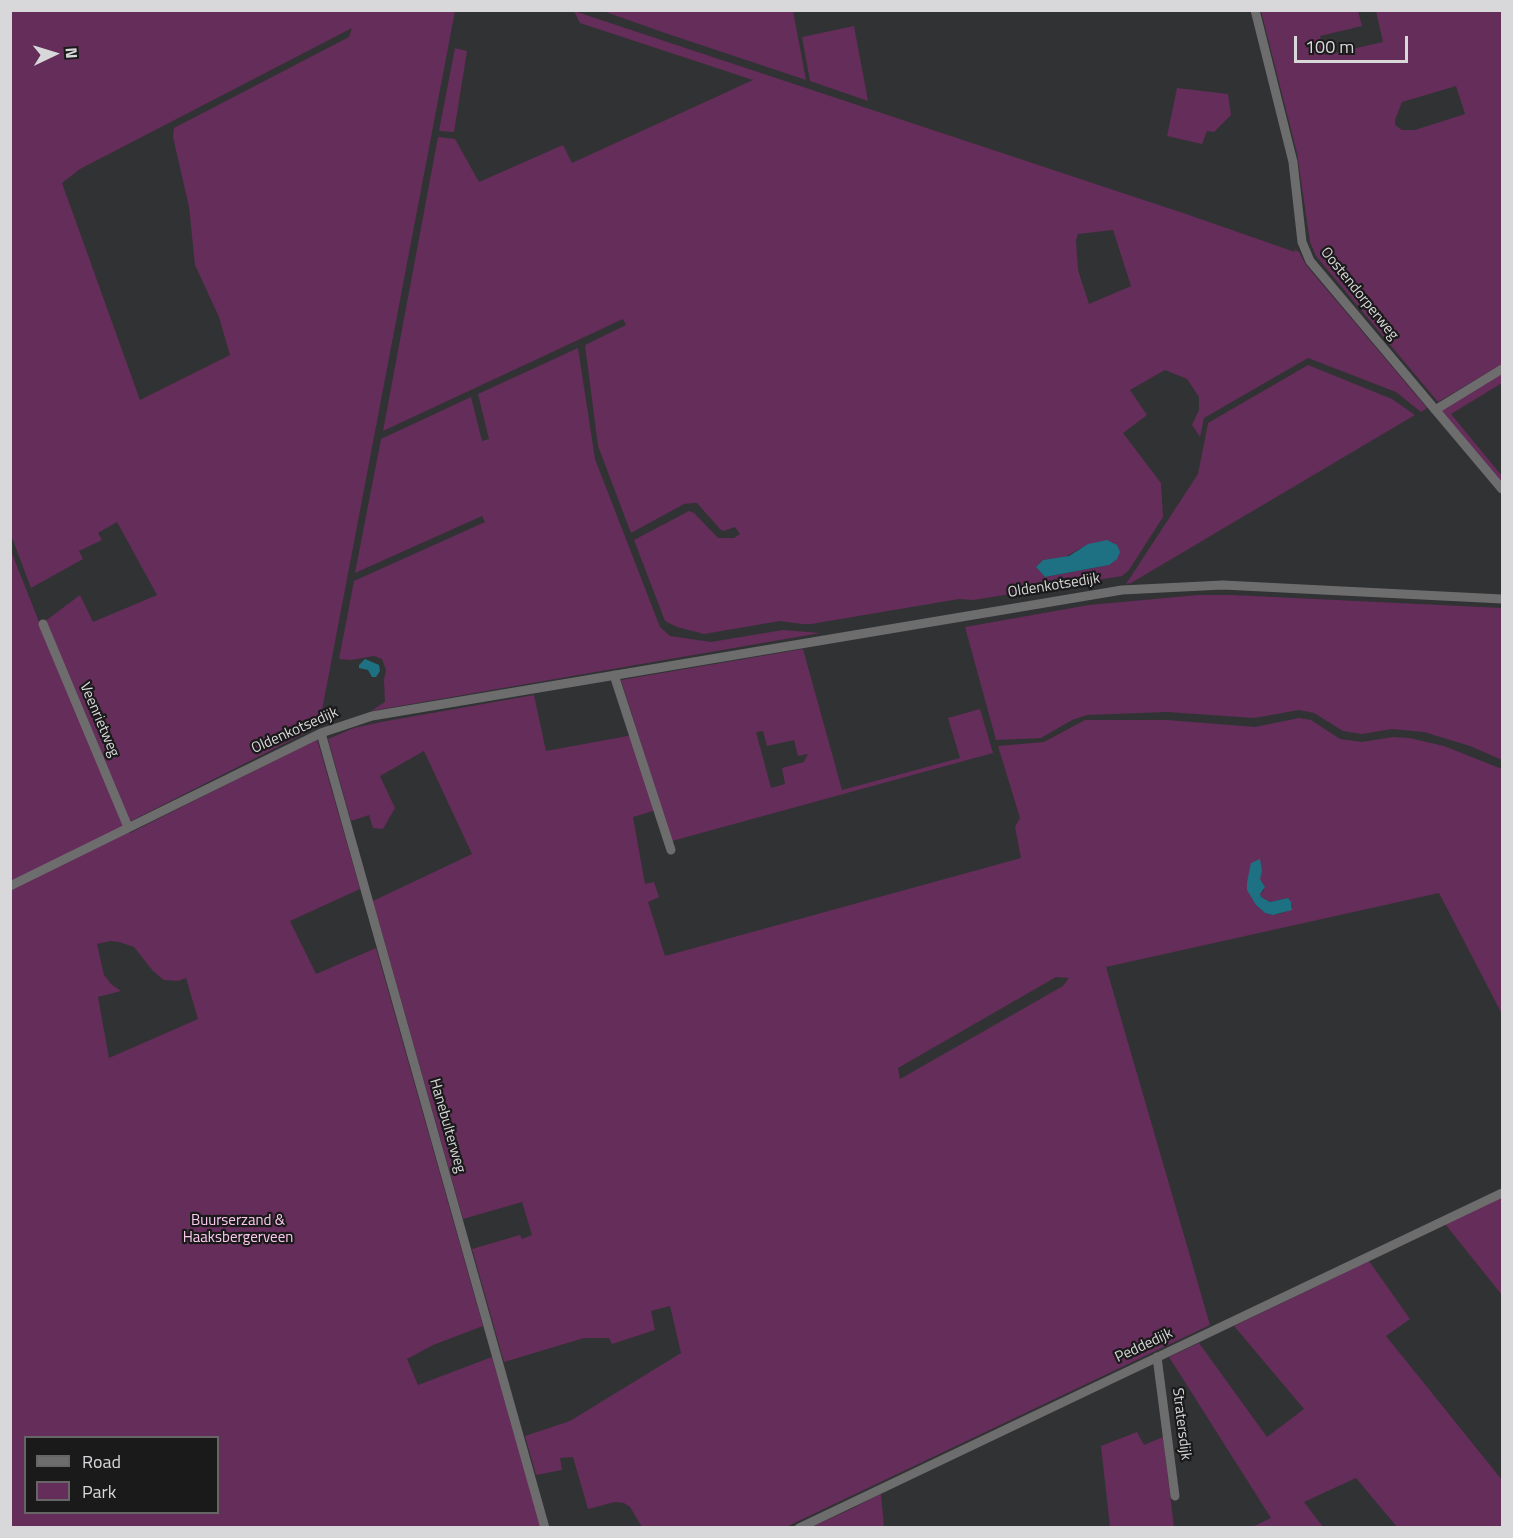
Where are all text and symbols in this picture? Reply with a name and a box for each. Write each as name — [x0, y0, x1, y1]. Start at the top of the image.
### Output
north arrow — [24, 24, 84, 84]
scale bar — [1297, 24, 1411, 62]
text: 100 m — [1305, 33, 1354, 60]
text: N — [60, 46, 84, 59]
street label: Oostendorperweg — [1316, 244, 1402, 344]
street label: Oldenkotsedijk — [1007, 570, 1101, 602]
street label: Veenrietweg — [75, 680, 123, 760]
street label: Oldenkotsedijk — [249, 704, 341, 758]
street label: Hanebulterweg — [425, 1077, 469, 1175]
park label: Buurserzand & Haaksbergerveen — [183, 1212, 293, 1247]
street label: Peddedijk — [1112, 1325, 1176, 1367]
street label: Stratersdijk — [1168, 1387, 1194, 1461]
legend — [24, 1436, 219, 1514]
text: Road — [82, 1448, 121, 1475]
text: Park — [82, 1478, 116, 1505]

